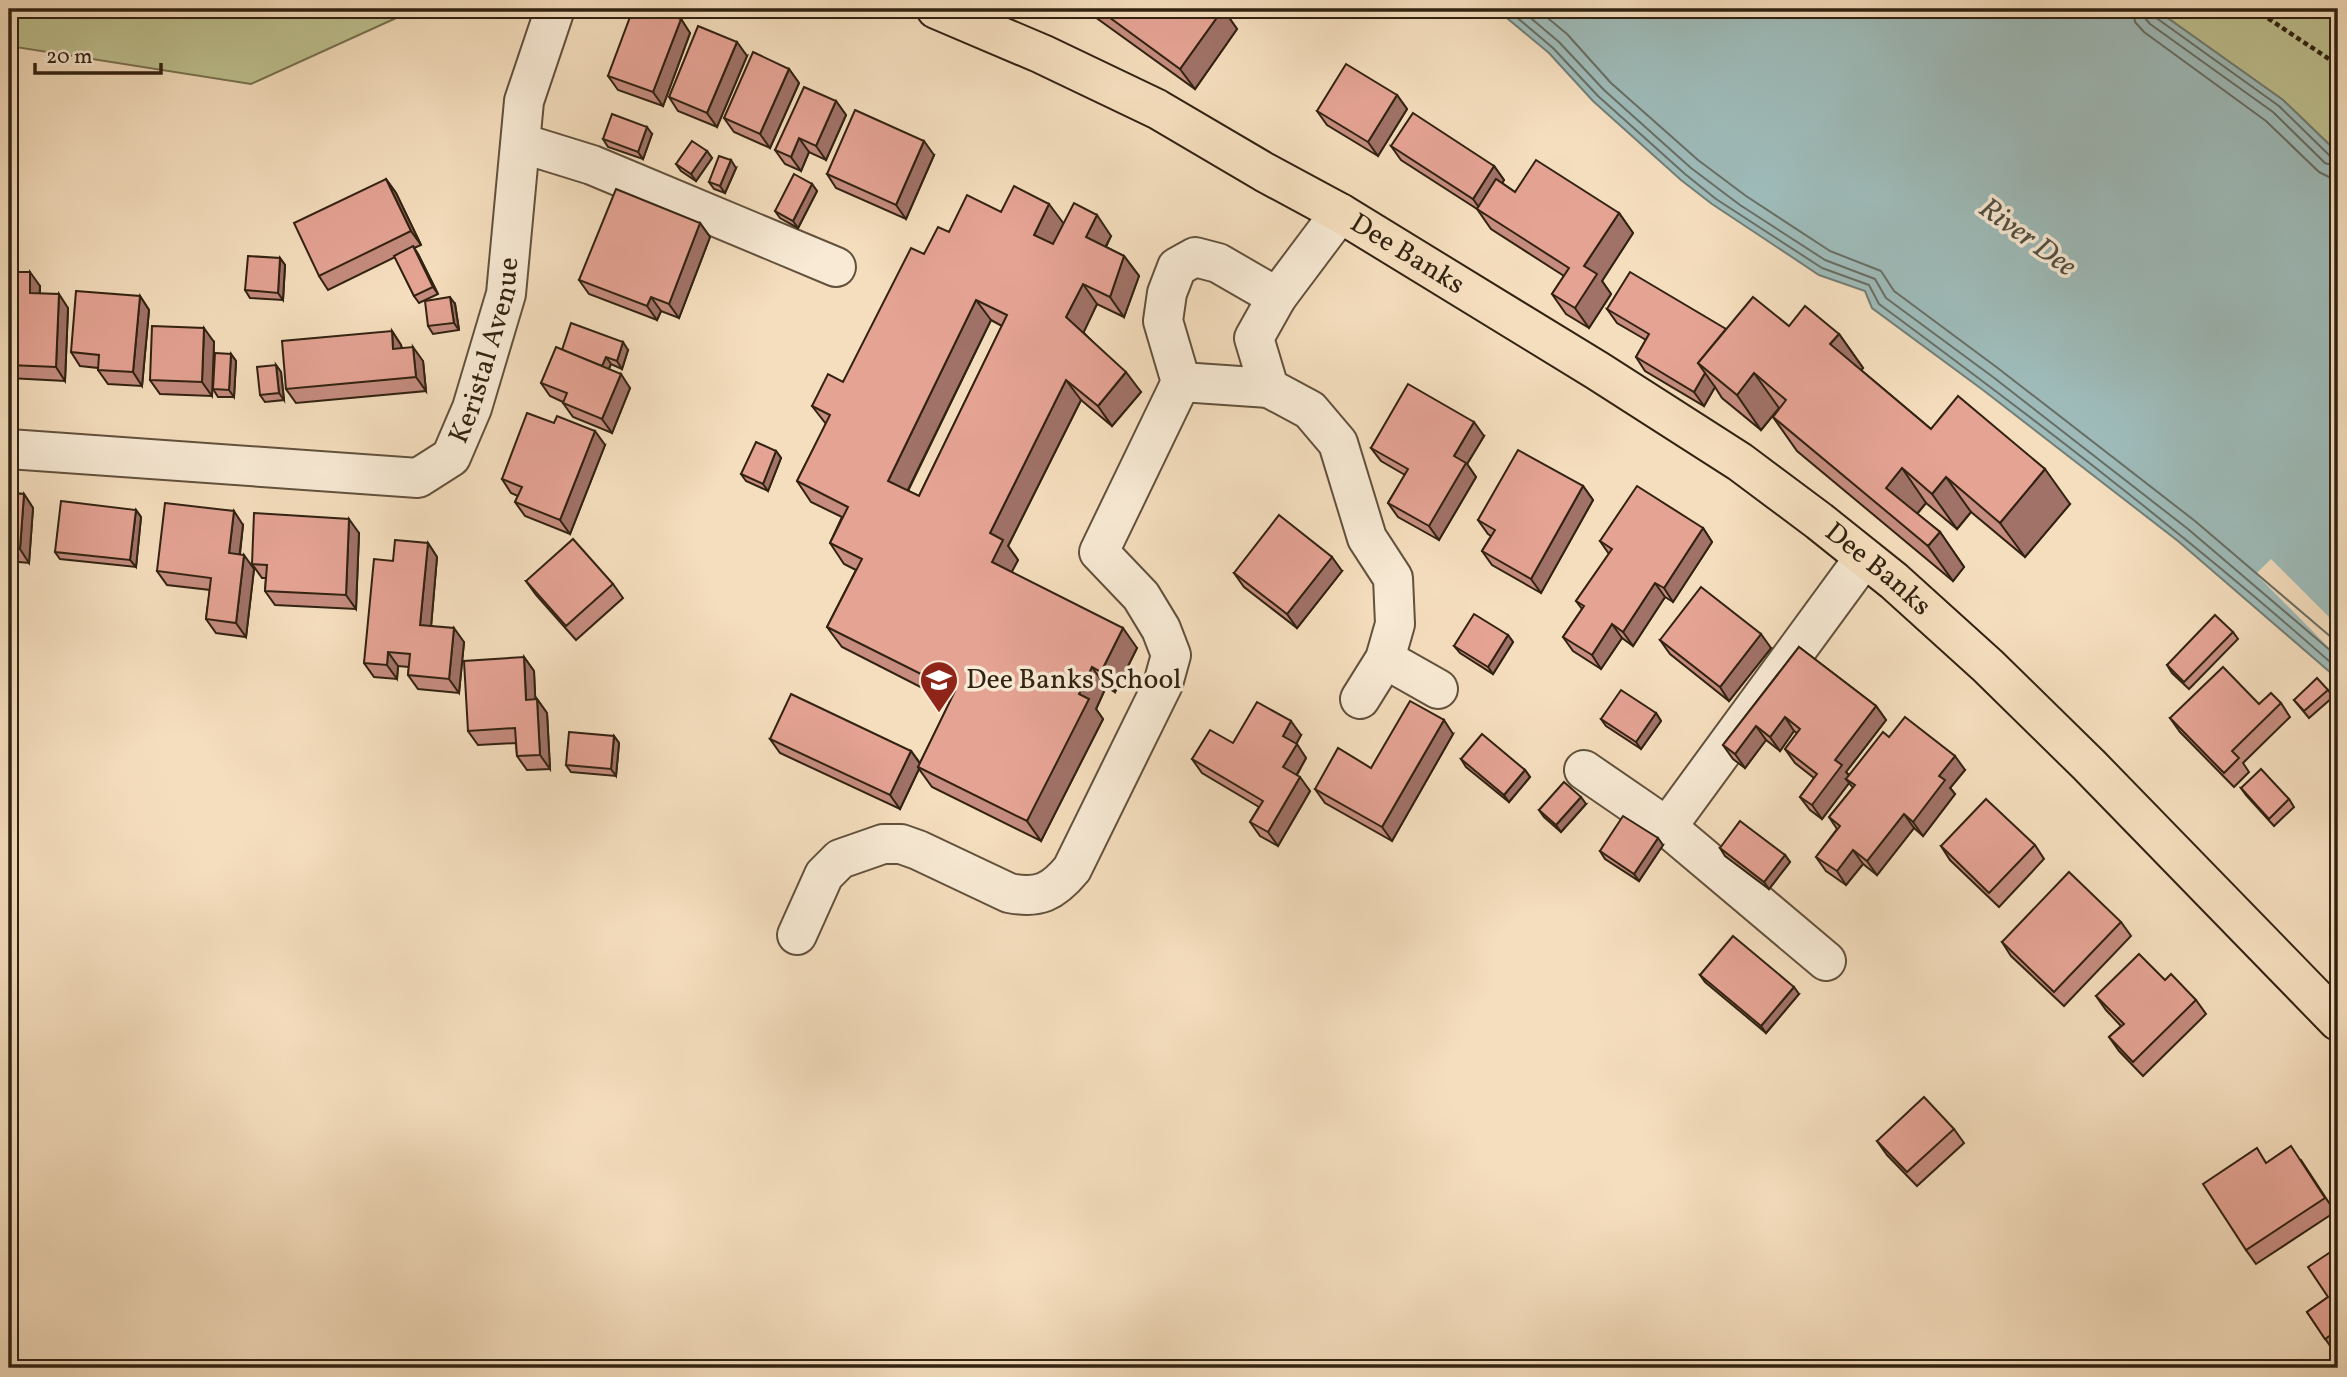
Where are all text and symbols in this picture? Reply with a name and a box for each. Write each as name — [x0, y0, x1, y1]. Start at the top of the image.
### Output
scale bar — [35, 32, 161, 76]
text: 20 m — [46, 43, 92, 72]
water label: River Dee — [1970, 188, 2084, 288]
street label: Dee Banks — [1342, 204, 1472, 304]
street label: Keristal Avenue — [440, 255, 529, 450]
street label: Dee Banks — [1816, 513, 1940, 625]
school or university icon: Dee Banks School — [918, 659, 960, 714]
place label: Dee Banks School — [966, 661, 1181, 700]

